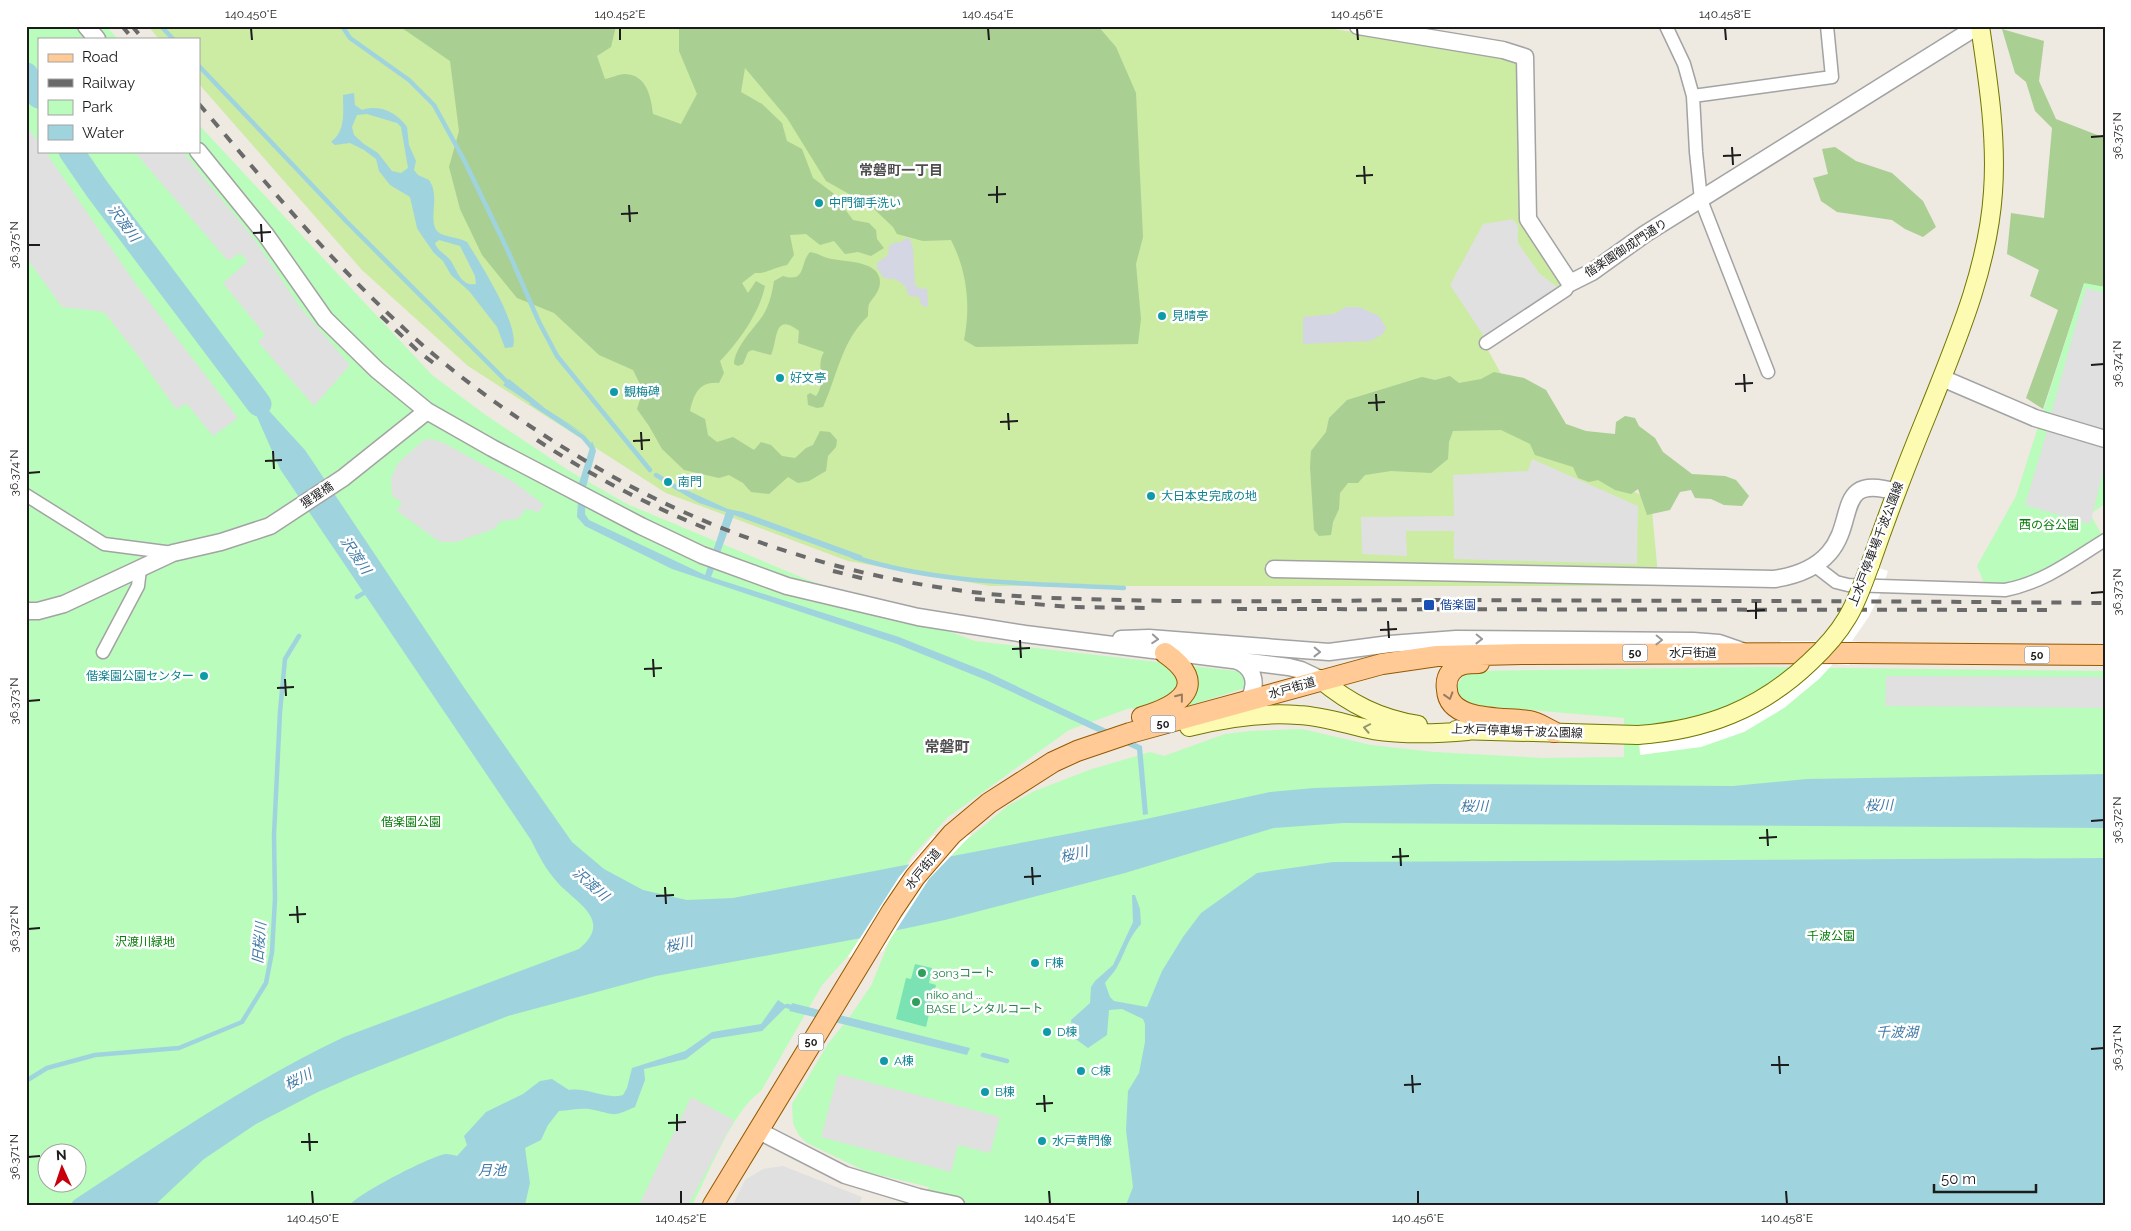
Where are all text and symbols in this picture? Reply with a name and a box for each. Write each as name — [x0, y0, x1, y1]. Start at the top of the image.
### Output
text: 140.450°E — [225, 7, 277, 21]
text: 140.452°E — [595, 7, 646, 21]
text: 140.454°E — [962, 7, 1014, 21]
text: 140.456°E — [1331, 7, 1383, 21]
text: 140.458°E — [1699, 7, 1751, 21]
legend — [38, 38, 200, 152]
text: Road — [82, 48, 118, 66]
text: Railway — [82, 74, 135, 92]
text: Park — [82, 98, 113, 116]
text: 36.375°N — [2110, 112, 2124, 160]
text: Water — [82, 124, 125, 142]
district label: 常磐町一丁目 — [859, 162, 943, 178]
place label: 中門御手洗い — [829, 196, 901, 210]
marker: 中門御手洗い — [813, 197, 825, 209]
water label: 沢渡川 — [105, 201, 144, 246]
street label: 偕楽園御成門通り — [1582, 216, 1670, 280]
text: 36.375°N — [7, 221, 21, 269]
place label: 見晴亭 — [1172, 309, 1208, 323]
marker: 見晴亭 — [1156, 310, 1168, 322]
text: 36.374°N — [2110, 341, 2124, 387]
place label: 好文亭 — [790, 371, 826, 385]
marker: 好文亭 — [774, 372, 786, 384]
place label: 観梅碑 — [624, 385, 660, 399]
marker: 観梅碑 — [608, 386, 620, 398]
text: 36.374°N — [7, 450, 21, 496]
place label: 南門 — [678, 475, 702, 489]
marker: 南門 — [662, 476, 674, 488]
street label: 猩猩橋 — [298, 479, 336, 511]
street label: 上水戸停車場千波公園線 — [1846, 480, 1906, 608]
place label: 大日本史完成の地 — [1161, 489, 1257, 503]
marker: 大日本史完成の地 — [1145, 490, 1157, 502]
park label: 西の谷公園 — [2019, 518, 2079, 532]
water label: 沢渡川 — [338, 533, 375, 579]
text: 36.373°N — [2110, 568, 2124, 616]
marker: 偕楽園 — [1422, 598, 1436, 612]
place label: 偕楽園 — [1440, 598, 1476, 612]
one-way arrow — [1152, 633, 1160, 644]
one-way arrow — [1476, 634, 1483, 644]
one-way arrow — [1656, 635, 1663, 645]
road number: 50 — [1622, 644, 1648, 661]
street label: 水戸街道 — [1669, 646, 1717, 660]
road number: 50 — [2024, 646, 2050, 664]
one-way arrow — [1314, 647, 1322, 657]
place label: 偕楽園公園センター — [86, 669, 194, 683]
marker: 偕楽園公園センター — [198, 670, 210, 682]
street label: 水戸街道 — [1267, 675, 1317, 701]
text: 36.373°N — [7, 677, 21, 725]
one-way arrow — [1444, 691, 1454, 700]
one-way arrow — [1174, 694, 1183, 703]
road number: 50 — [1150, 716, 1176, 732]
street label: 上水戸停車場千波公園線 — [1451, 722, 1583, 740]
one-way arrow — [1363, 724, 1371, 734]
district label: 常磐町 — [924, 738, 970, 756]
text: 36.372°N — [2110, 796, 2124, 844]
water label: 桜川 — [1865, 797, 1895, 813]
water label: 桜川 — [1460, 798, 1490, 814]
park label: 偕楽園公園 — [381, 815, 441, 829]
water label: 桜川 — [1059, 843, 1091, 865]
street label: 水戸街道 — [902, 846, 944, 892]
water label: 沢渡川 — [570, 864, 614, 905]
text: 36.372°N — [7, 905, 21, 953]
water label: 旧桜川 — [249, 919, 269, 965]
park label: 千波公園 — [1807, 929, 1855, 943]
water label: 桜川 — [664, 933, 696, 955]
park label: 沢渡川緑地 — [115, 935, 175, 949]
place label: F棟 — [1045, 956, 1064, 970]
marker: F棟 — [1029, 957, 1041, 969]
place label: 3on3コート — [932, 966, 995, 980]
marker: 3on3コート — [916, 967, 928, 979]
place label: niko and ... BASE レンタルコート — [926, 988, 1043, 1016]
marker: niko and ... BASE レンタルコート — [910, 996, 922, 1008]
water label: 千波湖 — [1876, 1024, 1920, 1040]
place label: D棟 — [1057, 1025, 1078, 1039]
text: 36.371°N — [2110, 1025, 2124, 1071]
marker: D棟 — [1041, 1026, 1053, 1038]
road number: 50 — [798, 1034, 824, 1050]
place label: A棟 — [894, 1054, 914, 1068]
marker: A棟 — [878, 1055, 890, 1067]
place label: C棟 — [1091, 1064, 1111, 1078]
water label: 桜川 — [282, 1065, 316, 1092]
marker: C棟 — [1075, 1065, 1087, 1077]
place label: B棟 — [995, 1085, 1015, 1099]
marker: B棟 — [979, 1086, 991, 1098]
text: 36.371°N — [7, 1134, 21, 1180]
place label: 水戸黄門像 — [1052, 1134, 1112, 1148]
marker: 水戸黄門像 — [1036, 1135, 1048, 1147]
north arrow — [38, 1144, 88, 1194]
text: N — [56, 1147, 67, 1163]
scale bar — [1934, 1161, 2036, 1193]
water label: 月池 — [478, 1162, 508, 1178]
text: 50 m — [1941, 1170, 1976, 1188]
text: 140.450°E — [287, 1211, 339, 1225]
text: 140.452°E — [656, 1211, 707, 1225]
text: 140.454°E — [1024, 1211, 1076, 1225]
text: 140.456°E — [1392, 1211, 1444, 1225]
text: 140.458°E — [1761, 1211, 1813, 1225]

